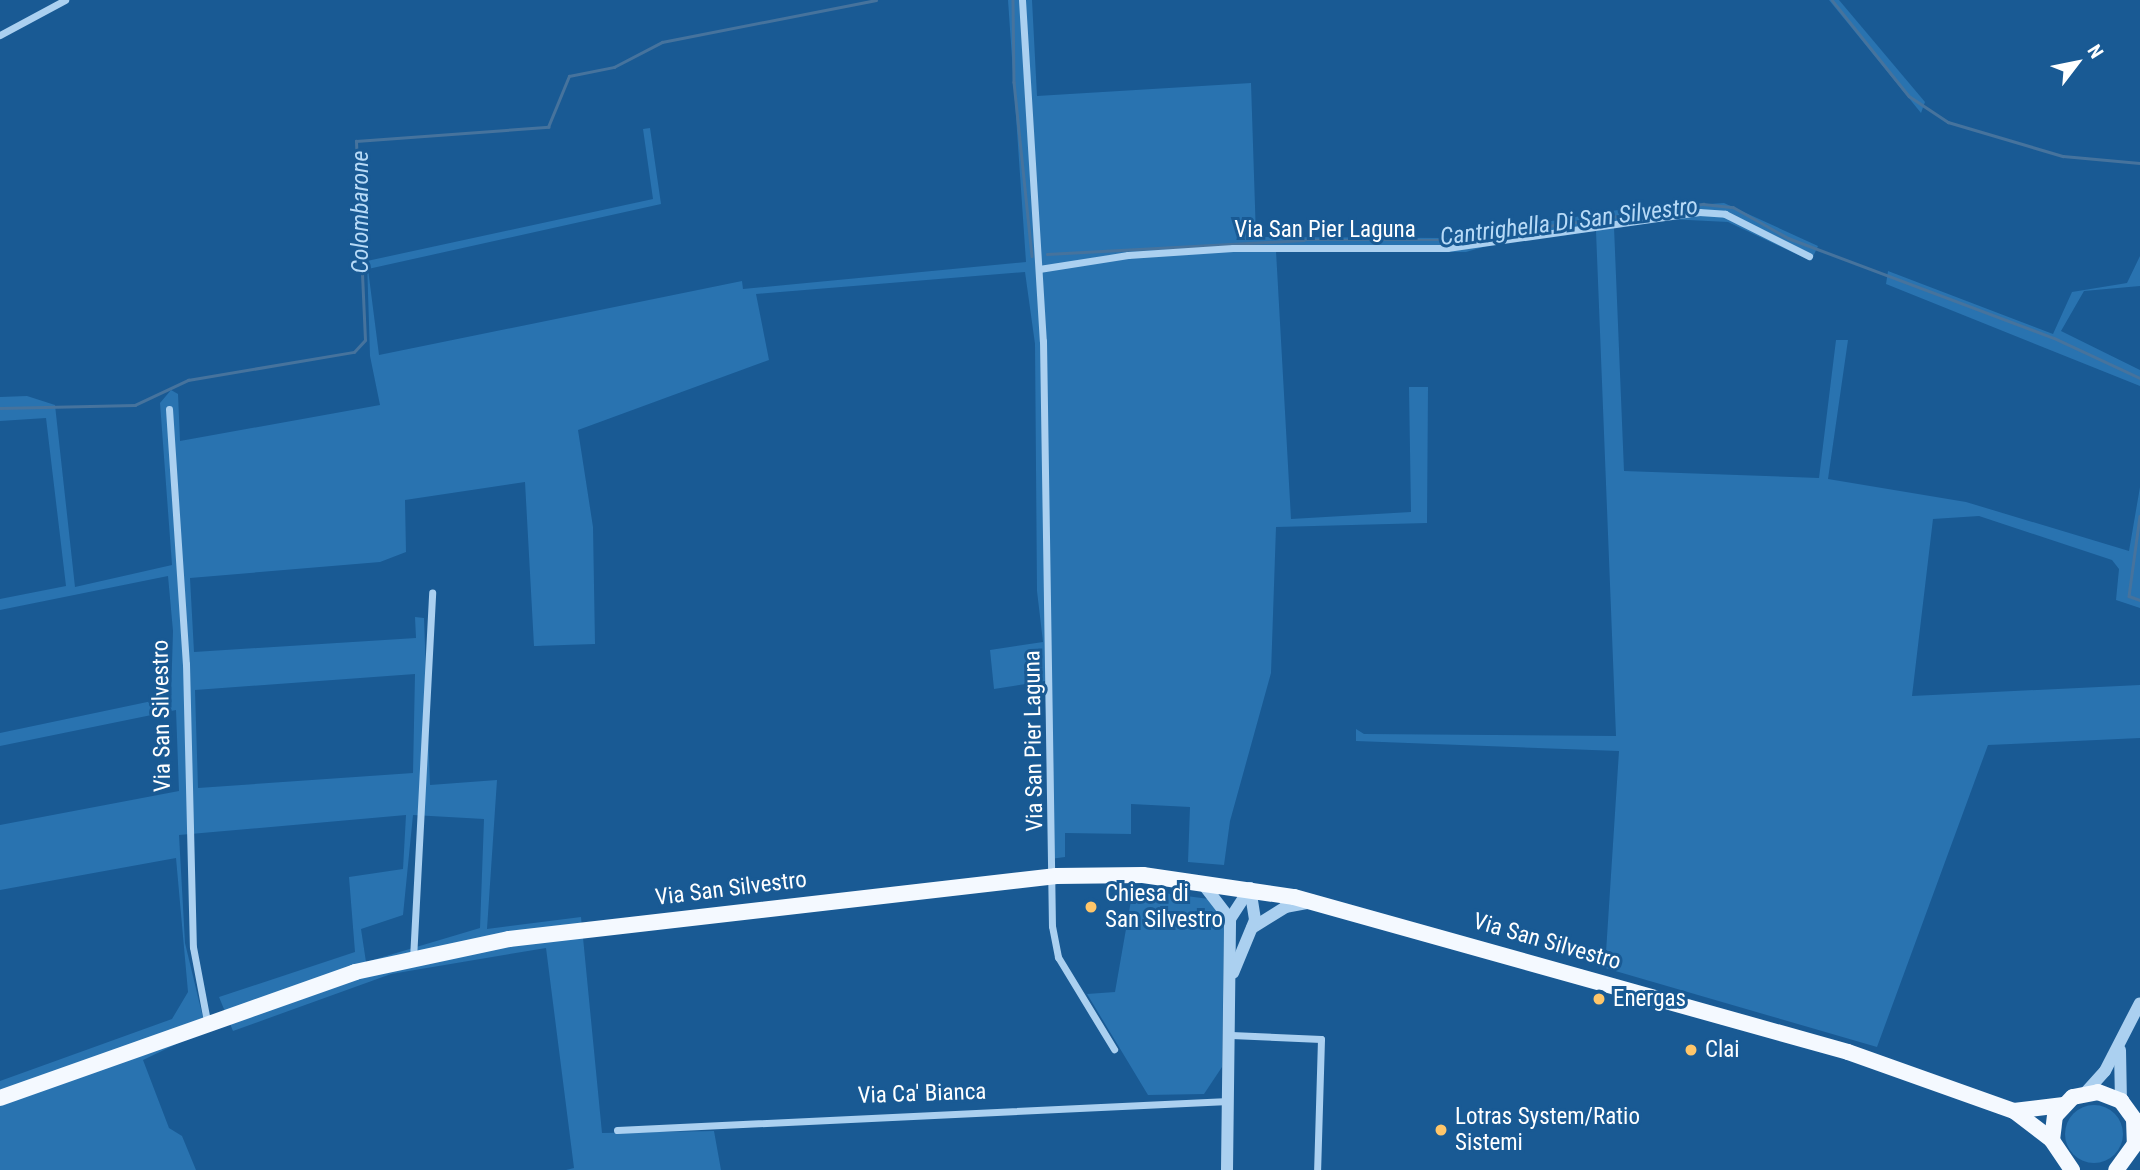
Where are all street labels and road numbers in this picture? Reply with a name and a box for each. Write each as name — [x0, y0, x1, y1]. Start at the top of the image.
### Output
street label: Via San Pier Laguna — [1234, 216, 1416, 244]
street label: Via San Silvestro — [147, 640, 177, 792]
street label: Via San Pier Laguna — [1019, 650, 1049, 832]
street label: Via San Silvestro — [654, 866, 808, 912]
street label: Via San Silvestro — [1470, 908, 1624, 976]
street label: Via Ca' Bianca — [857, 1078, 987, 1110]

